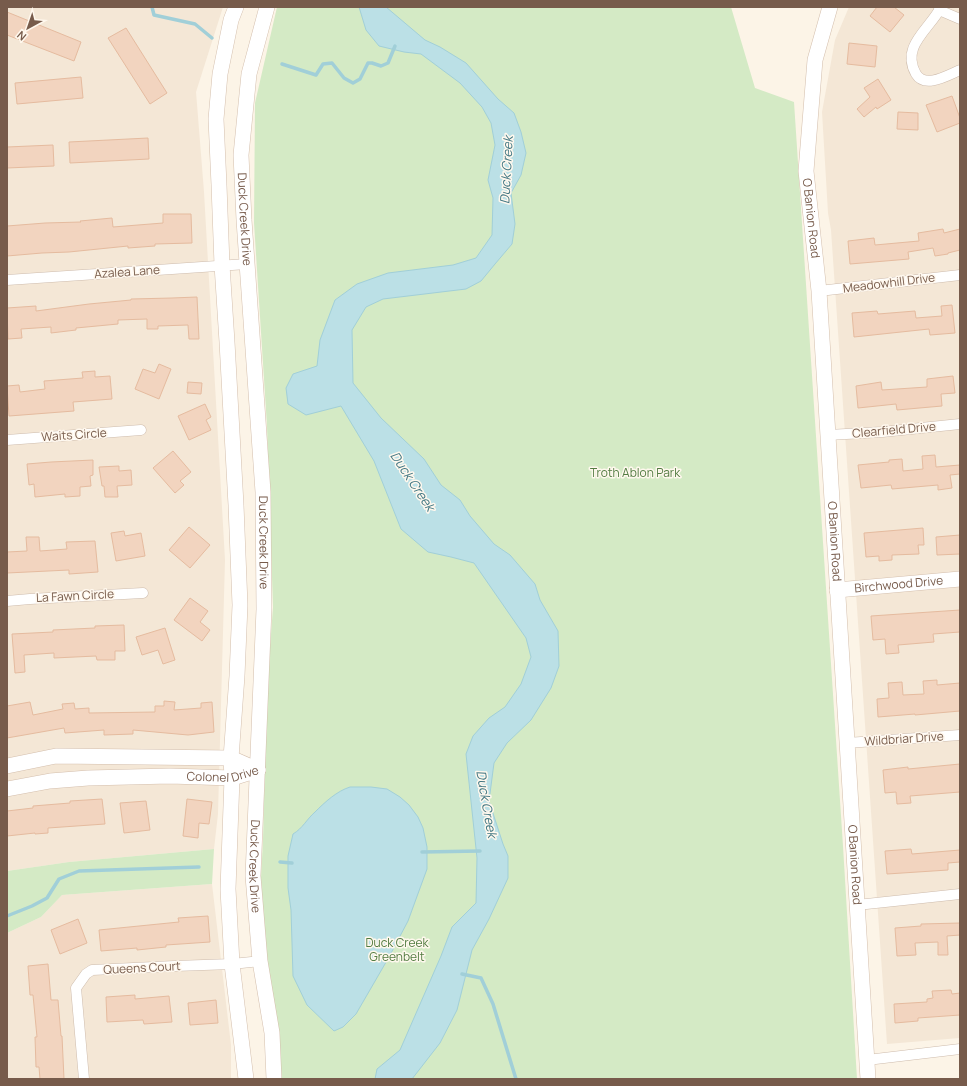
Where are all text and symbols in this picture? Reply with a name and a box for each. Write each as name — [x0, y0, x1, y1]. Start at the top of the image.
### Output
north arrow — [8, 8, 48, 48]
text: N — [13, 28, 29, 44]
water label: Duck Creek — [495, 133, 517, 205]
street label: Duck Creek Drive — [234, 172, 256, 266]
street label: O Banion Road — [799, 177, 824, 259]
street label: Azalea Lane — [93, 261, 160, 282]
street label: Meadowhill Drive — [842, 268, 936, 297]
street label: Clearfield Drive — [851, 417, 936, 442]
street label: Waits Circle — [41, 424, 107, 445]
water label: Duck Creek — [386, 448, 441, 516]
park label: Troth Ablon Park — [590, 464, 681, 481]
street label: Duck Creek Drive — [255, 496, 273, 589]
street label: O Banion Road — [824, 501, 846, 582]
street label: Birchwood Drive — [854, 572, 944, 596]
street label: La Fawn Circle — [36, 585, 114, 606]
street label: Wildbriar Drive — [864, 727, 944, 750]
street label: Colonel Drive — [186, 761, 261, 786]
water label: Duck Creek — [472, 769, 502, 842]
street label: Duck Creek Drive — [245, 819, 265, 914]
street label: O Banion Road — [844, 824, 866, 905]
park label: Duck Creek Greenbelt — [366, 934, 430, 965]
street label: Queens Court — [103, 957, 181, 978]

